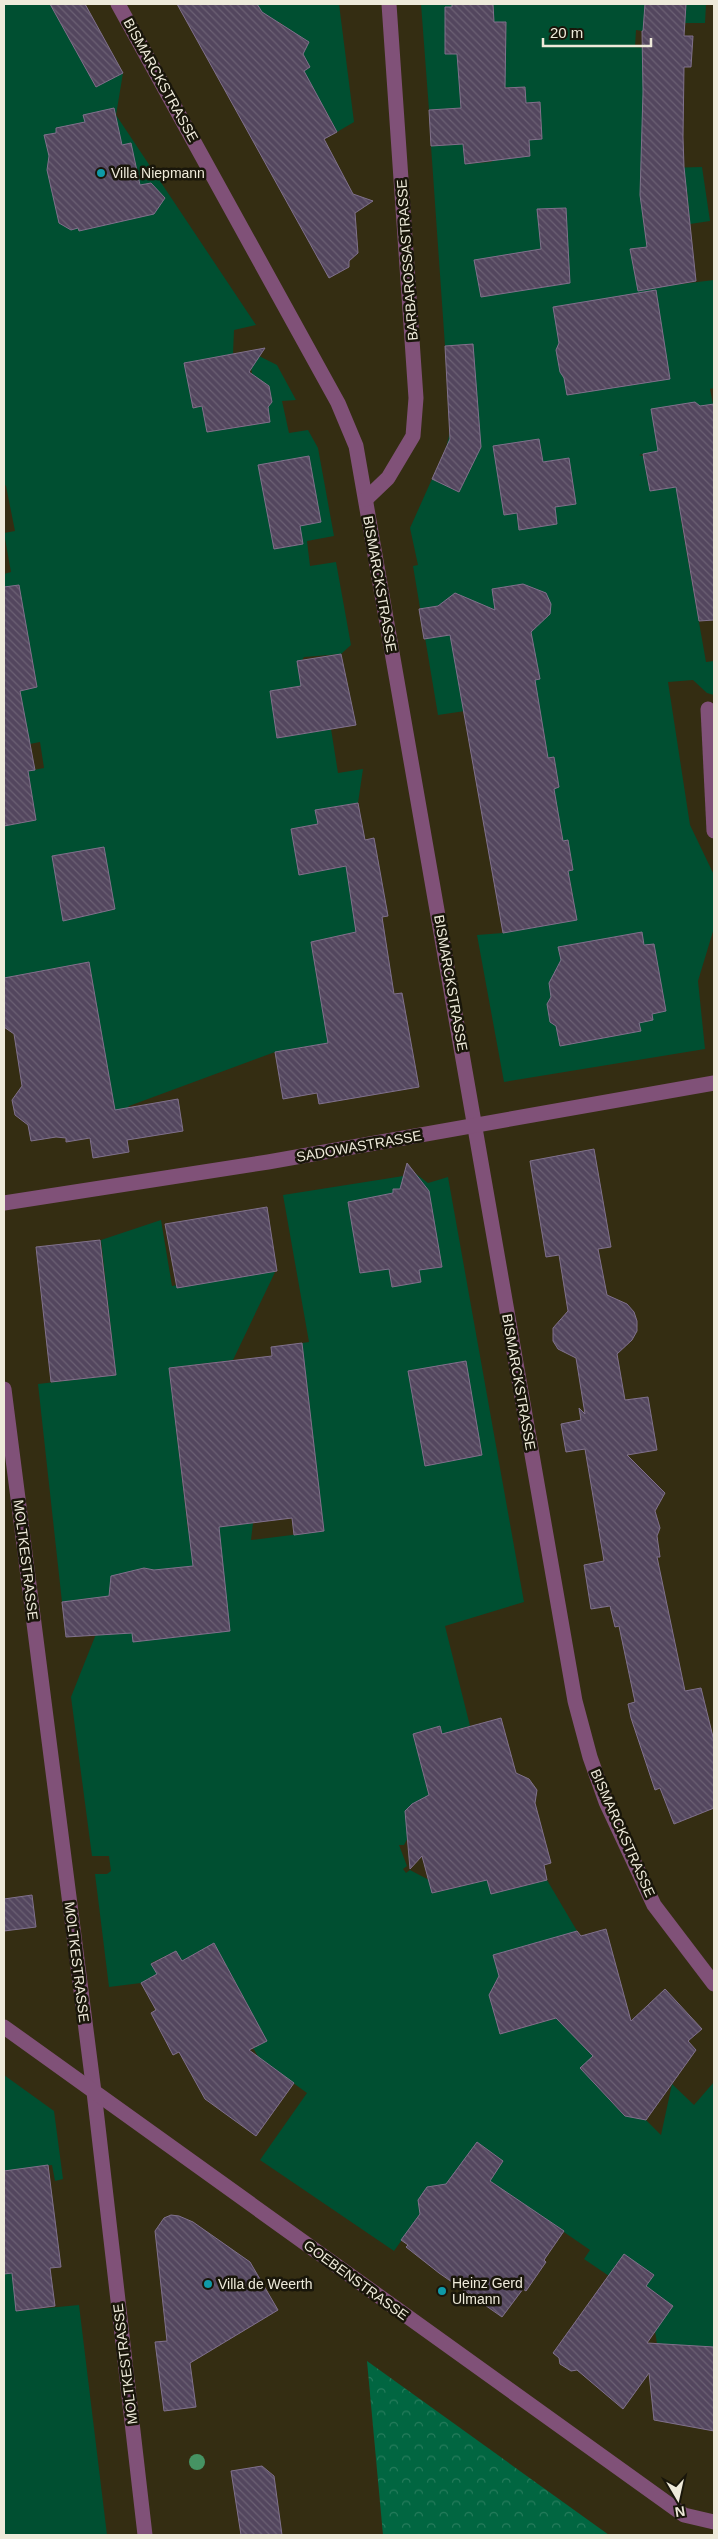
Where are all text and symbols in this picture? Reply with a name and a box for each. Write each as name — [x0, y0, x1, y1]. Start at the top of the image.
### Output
scale bar — [543, 15, 650, 47]
street label: BISMARCKSTRASSE — [120, 16, 202, 144]
text: 20 m — [550, 24, 583, 41]
place label: Villa Niepmann — [111, 165, 205, 181]
marker: Villa Niepmann — [95, 167, 107, 179]
street label: BARBAROSSASTRASSE — [393, 179, 421, 341]
street label: BISMARCKSTRASSE — [360, 514, 400, 654]
street label: BISMARCKSTRASSE — [431, 913, 471, 1053]
street label: SADOWASTRASSE — [295, 1127, 423, 1165]
street label: BISMARCKSTRASSE — [499, 1312, 539, 1452]
street label: MOLTKESTRASSE — [11, 1499, 41, 1621]
street label: BISMARCKSTRASSE — [588, 1766, 658, 1900]
street label: MOLTKESTRASSE — [62, 1901, 92, 2023]
street label: GOEBENSTRASSE — [301, 2237, 411, 2323]
place label: Heinz Gerd Ulmann — [452, 2275, 523, 2307]
place label: Villa de Weerth — [218, 2276, 312, 2292]
marker: Villa de Weerth — [202, 2278, 214, 2290]
marker: Heinz Gerd Ulmann — [436, 2285, 448, 2297]
street label: MOLTKESTRASSE — [110, 2303, 140, 2425]
north arrow — [653, 2474, 703, 2524]
text: N — [674, 2503, 686, 2521]

